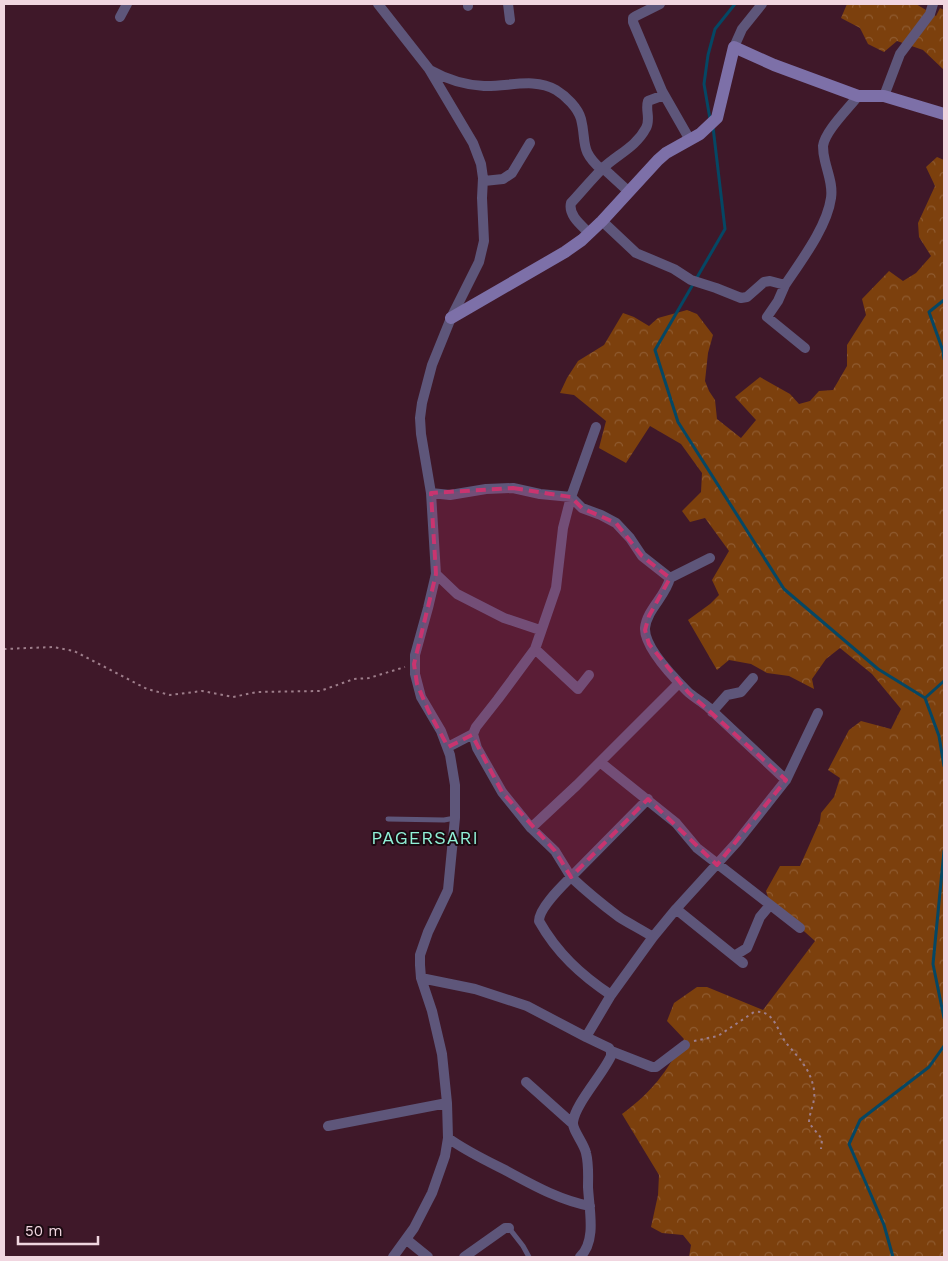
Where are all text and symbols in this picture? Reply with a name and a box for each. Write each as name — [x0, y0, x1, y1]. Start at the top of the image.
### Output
district label: PAGERSARI — [371, 827, 479, 848]
scale bar — [18, 1214, 98, 1246]
text: 50 m — [25, 1222, 62, 1240]

